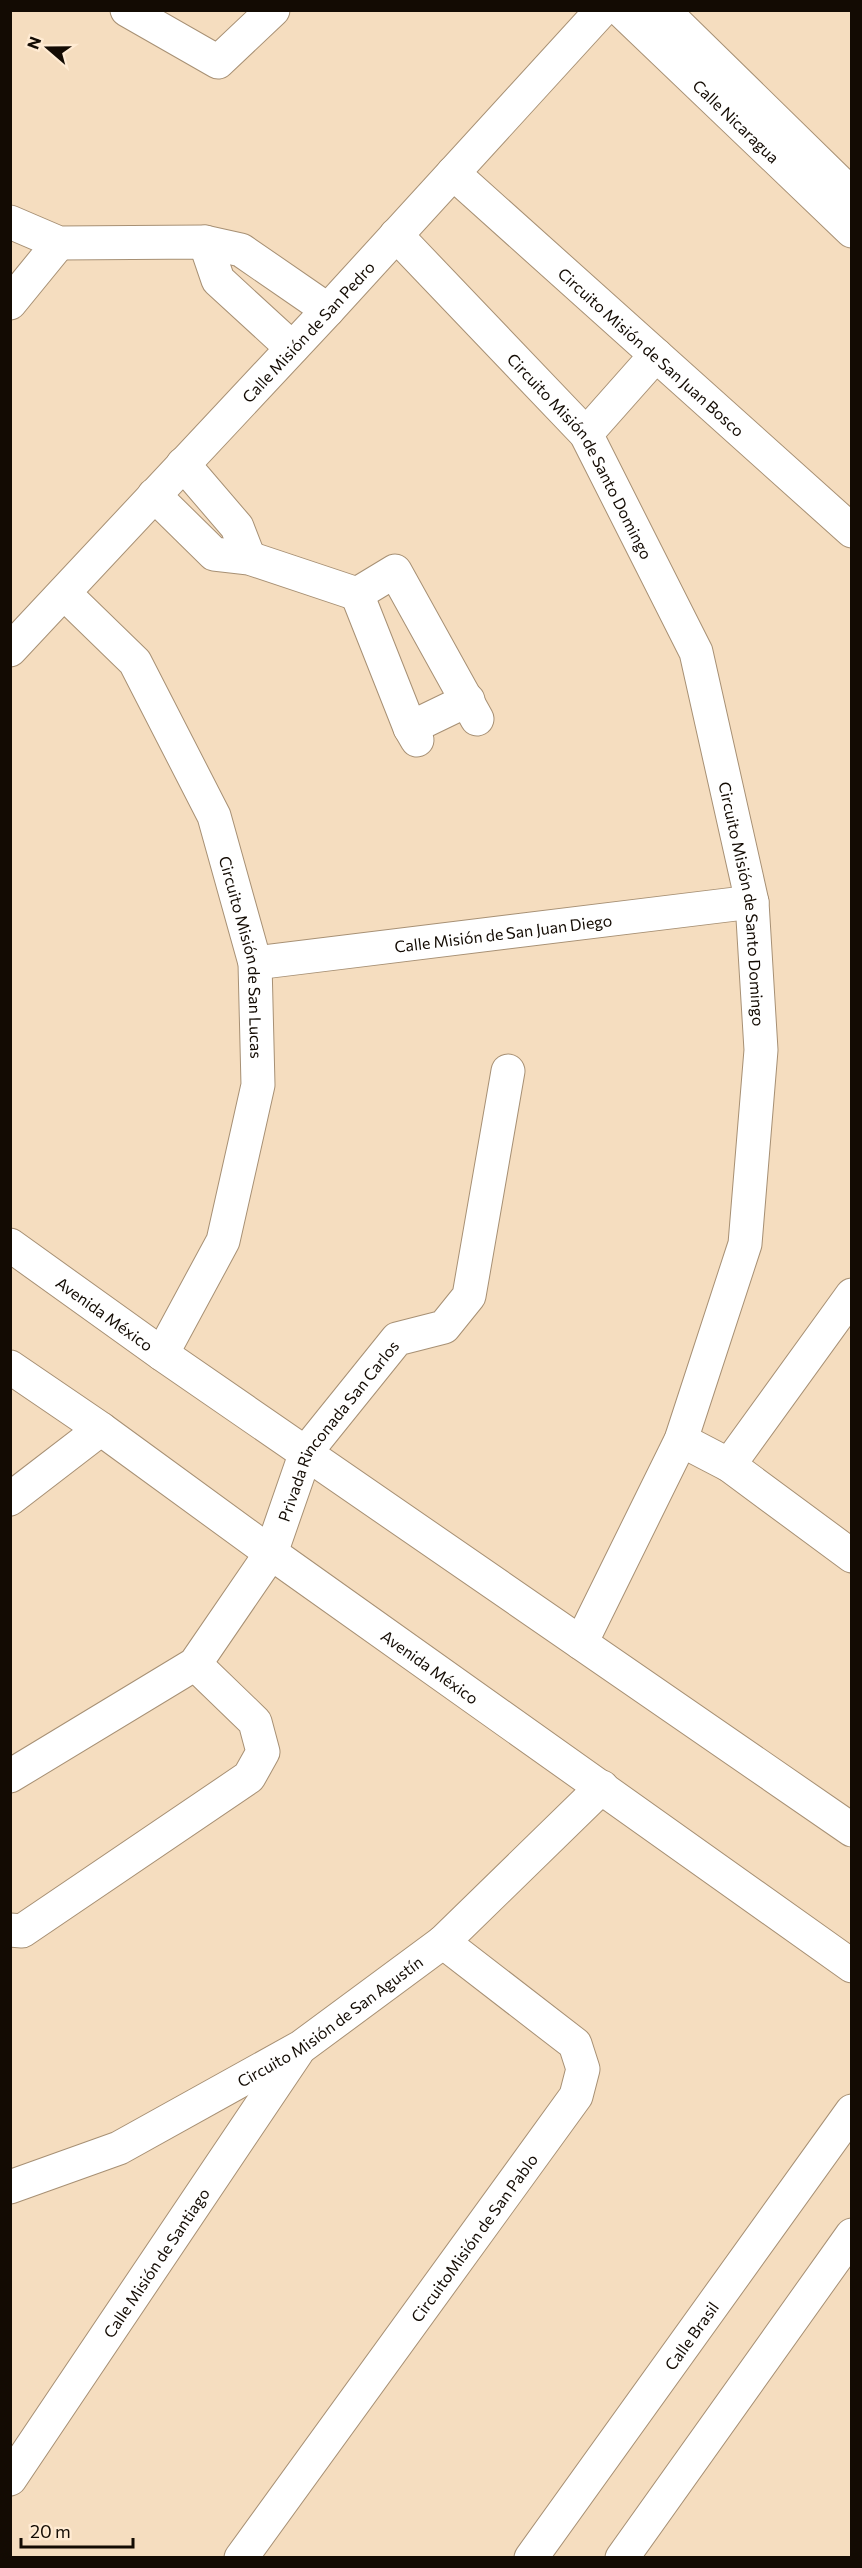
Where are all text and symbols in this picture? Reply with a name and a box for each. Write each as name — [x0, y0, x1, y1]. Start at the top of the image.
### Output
north arrow — [18, 18, 78, 78]
text: N — [22, 34, 44, 52]
street label: Calle Nicaragua — [690, 75, 784, 166]
street label: Calle Misión de San Pedro — [237, 257, 378, 406]
street label: Circuito Misión de San Juan Bosco — [555, 263, 749, 440]
street label: Circuito Misión de Santo Domingo — [504, 349, 657, 562]
street label: Circuito Misión de Santo Domingo — [716, 780, 769, 1027]
street label: Circuito Misión de San Lucas — [216, 854, 267, 1059]
street label: Calle Misión de San Juan Diego — [393, 910, 613, 955]
street label: Avenida México — [53, 1272, 157, 1354]
street label: Privada Rinconada San Carlos — [273, 1336, 402, 1524]
street label: Avenida México — [378, 1625, 483, 1707]
street label: Circuito Misión de San Agustín — [233, 1951, 426, 2090]
street label: CircuitoMisión de San Pablo — [406, 2150, 541, 2325]
street label: Calle Misión de Santiago — [98, 2184, 213, 2341]
street label: Calle Brasil — [660, 2298, 722, 2373]
scale bar — [21, 2511, 134, 2549]
text: 20 m — [30, 2520, 71, 2542]

